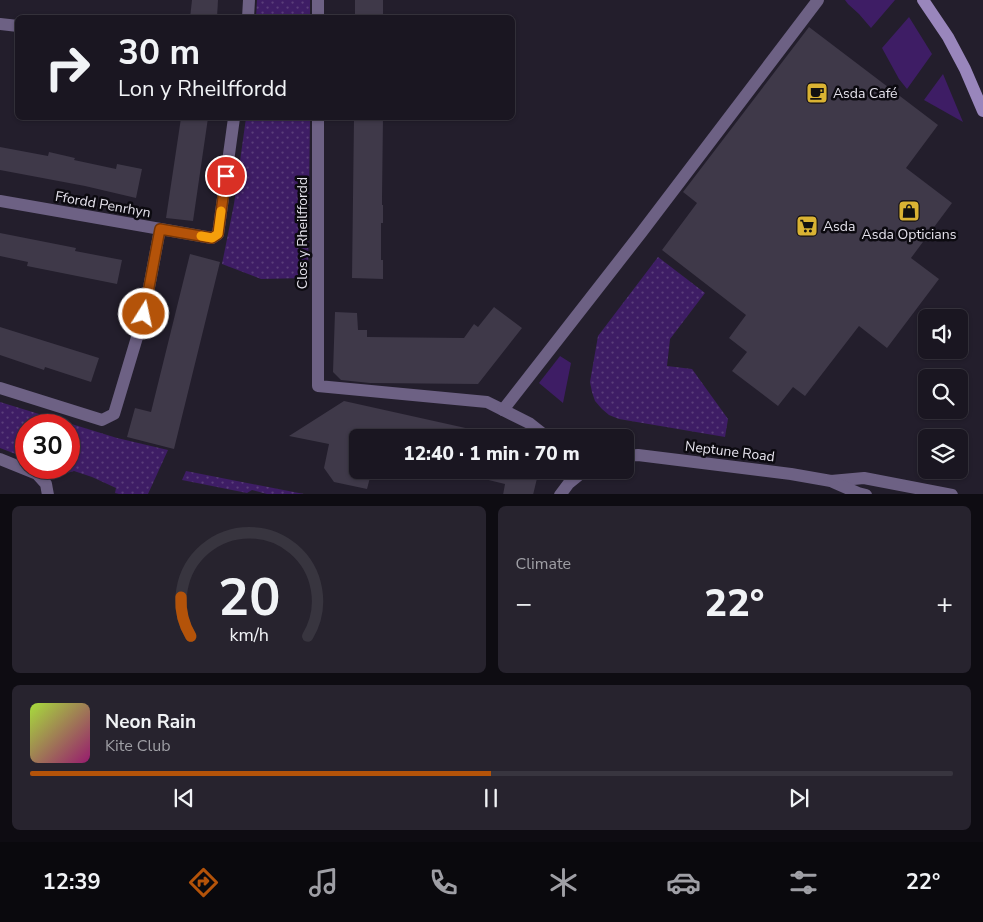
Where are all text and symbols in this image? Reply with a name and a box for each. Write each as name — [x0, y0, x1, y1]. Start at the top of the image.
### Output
text: 30 m — [118, 29, 200, 76]
icon: right — [35, 35, 100, 100]
text: Lon y Rheilffordd — [118, 74, 287, 104]
cafe icon: Asda Café — [805, 81, 829, 105]
place label: Asda Café — [833, 84, 898, 103]
pin — [205, 155, 247, 197]
icon: arrive — [212, 162, 240, 190]
street label: Clos y Rheilffordd — [293, 177, 312, 289]
street label: Ffordd Penrhyn — [54, 187, 152, 222]
shop icon: Asda Opticians — [897, 199, 921, 223]
supermarket icon: Asda — [795, 214, 819, 238]
place label: Asda — [823, 217, 855, 236]
place label: Asda Opticians — [862, 225, 957, 244]
position arrow — [117, 287, 169, 339]
map controls — [918, 309, 968, 479]
button: sound — [918, 309, 968, 359]
button: search — [918, 369, 968, 419]
speed limit sign: 30 — [15, 414, 80, 479]
button: layers — [918, 429, 968, 479]
street label: Neptune Road — [684, 437, 776, 466]
text: 12:40 · 1 min · 70 m — [403, 441, 580, 467]
text: Climate — [516, 553, 571, 575]
text: 20 — [218, 562, 280, 633]
text: 22° — [704, 578, 764, 629]
text: − — [516, 585, 532, 623]
text: + — [936, 585, 953, 623]
text: km/h — [229, 623, 268, 647]
text: Neon Rain — [105, 709, 196, 735]
text: Kite Club — [105, 735, 171, 757]
icon: previous — [170, 784, 198, 812]
icon: pause — [477, 784, 505, 812]
icon: next — [785, 784, 813, 812]
icon: directions — [186, 865, 221, 900]
icon: music — [306, 865, 341, 900]
icon: phone — [426, 865, 461, 900]
icon: climate — [546, 865, 581, 900]
icon: car — [666, 865, 701, 900]
icon: filters — [786, 865, 821, 900]
text: 12:39 — [42, 867, 101, 897]
text: 22° — [906, 867, 940, 897]

